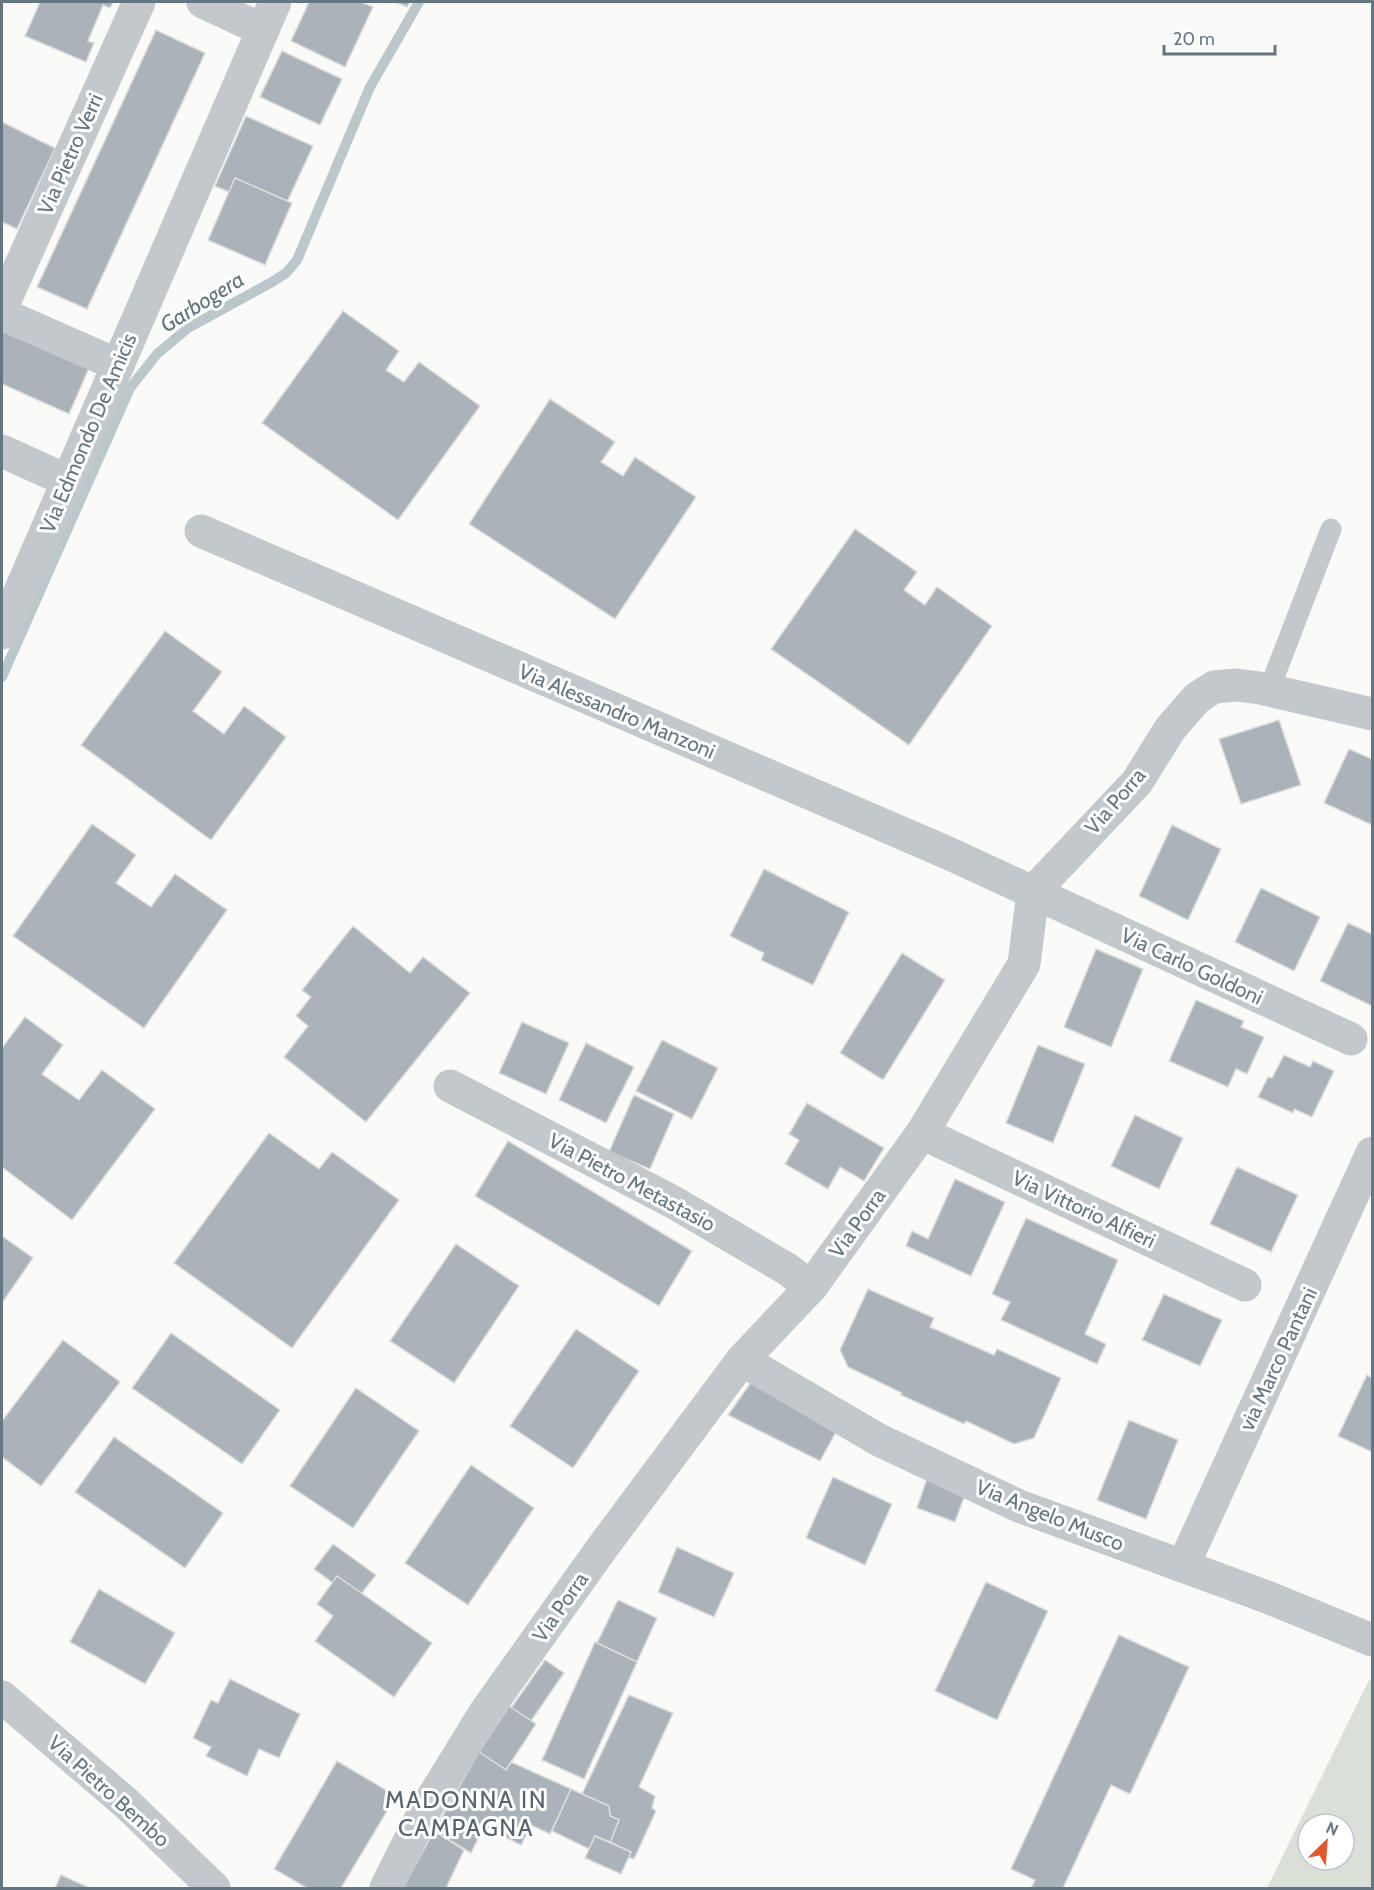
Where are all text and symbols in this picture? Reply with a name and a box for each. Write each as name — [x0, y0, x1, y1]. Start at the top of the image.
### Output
scale bar — [1164, 18, 1275, 56]
text: 20 m — [1173, 28, 1215, 50]
street label: Via Pietro Verri — [32, 90, 108, 218]
water label: Garbogera — [155, 266, 249, 338]
street label: Via Edmondo De Amicis — [35, 329, 142, 537]
street label: Via Alessandro Manzoni — [515, 658, 719, 764]
street label: Via Porra — [1079, 763, 1151, 839]
street label: Via Carlo Goldoni — [1117, 922, 1267, 1010]
street label: Via Pietro Metastasio — [544, 1128, 720, 1236]
street label: Via Vittorio Alfieri — [1008, 1165, 1160, 1253]
street label: Via Porra — [824, 1183, 890, 1263]
street label: via Marco Pantani — [1234, 1283, 1322, 1435]
street label: Via Angelo Musco — [972, 1474, 1128, 1556]
street label: Via Porra — [527, 1567, 593, 1647]
street label: Via Pietro Bembo — [43, 1730, 175, 1852]
district label: MADONNA IN CAMPAGNA — [385, 1785, 547, 1842]
north arrow — [1296, 1812, 1356, 1872]
text: N — [1323, 1818, 1341, 1840]

